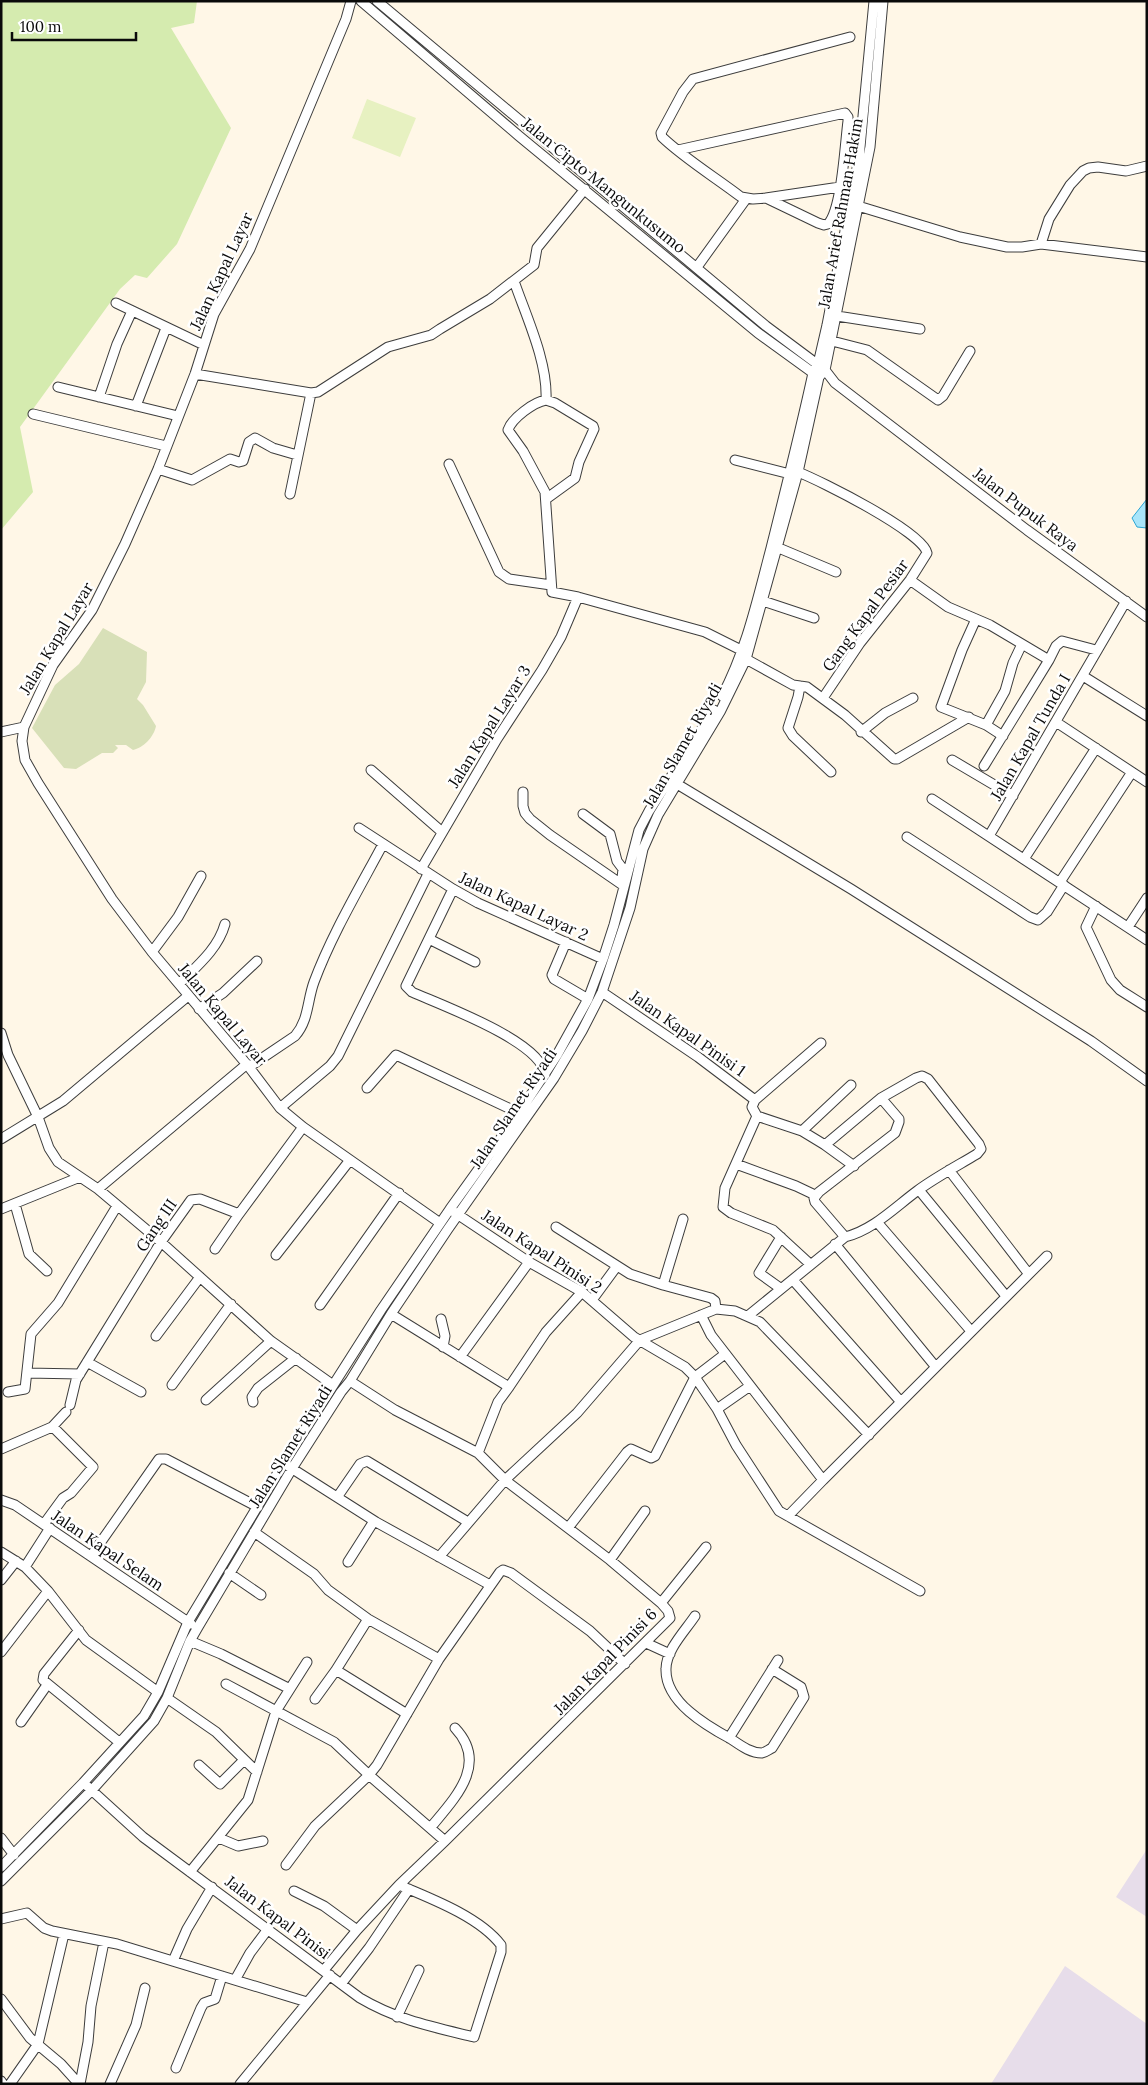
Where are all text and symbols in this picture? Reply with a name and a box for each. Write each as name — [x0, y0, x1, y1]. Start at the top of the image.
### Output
scale bar — [12, 10, 136, 42]
text: 100 m — [20, 17, 61, 36]
street label: Jalan Cipto Mangunkusumo — [517, 112, 690, 257]
street label: Jalan Arief Rahman Hakim — [813, 116, 867, 311]
street label: Jalan Kapal Layar — [185, 209, 257, 334]
street label: Jalan Pupuk Raya — [969, 462, 1083, 555]
street label: Gang Kapal Pesiar — [818, 555, 913, 675]
street label: Jalan Kapal Layar — [14, 578, 97, 699]
street label: Jalan Kapal Layar 3 — [443, 661, 535, 792]
street label: Jalan Kapal Tunda I — [985, 670, 1074, 805]
street label: Jalan Slamet Riyadi — [638, 679, 726, 812]
street label: Jalan Kapal Layar 2 — [455, 867, 592, 945]
street label: Jalan Kapal Layar — [174, 958, 272, 1069]
street label: Jalan Kapal Pinisi 1 — [626, 985, 750, 1080]
street label: Jalan Slamet Riyadi — [465, 1044, 561, 1173]
street label: Gang III — [131, 1195, 181, 1255]
street label: Jalan Kapal Pinisi 2 — [477, 1204, 606, 1297]
street label: Jalan Slamet Riyadi — [244, 1381, 336, 1512]
street label: Jalan Kapal Selam — [47, 1505, 168, 1595]
street label: Jalan Kapal Pinisi 6 — [549, 1604, 661, 1719]
street label: Jalan Kapal Pinisi — [221, 1870, 334, 1963]

